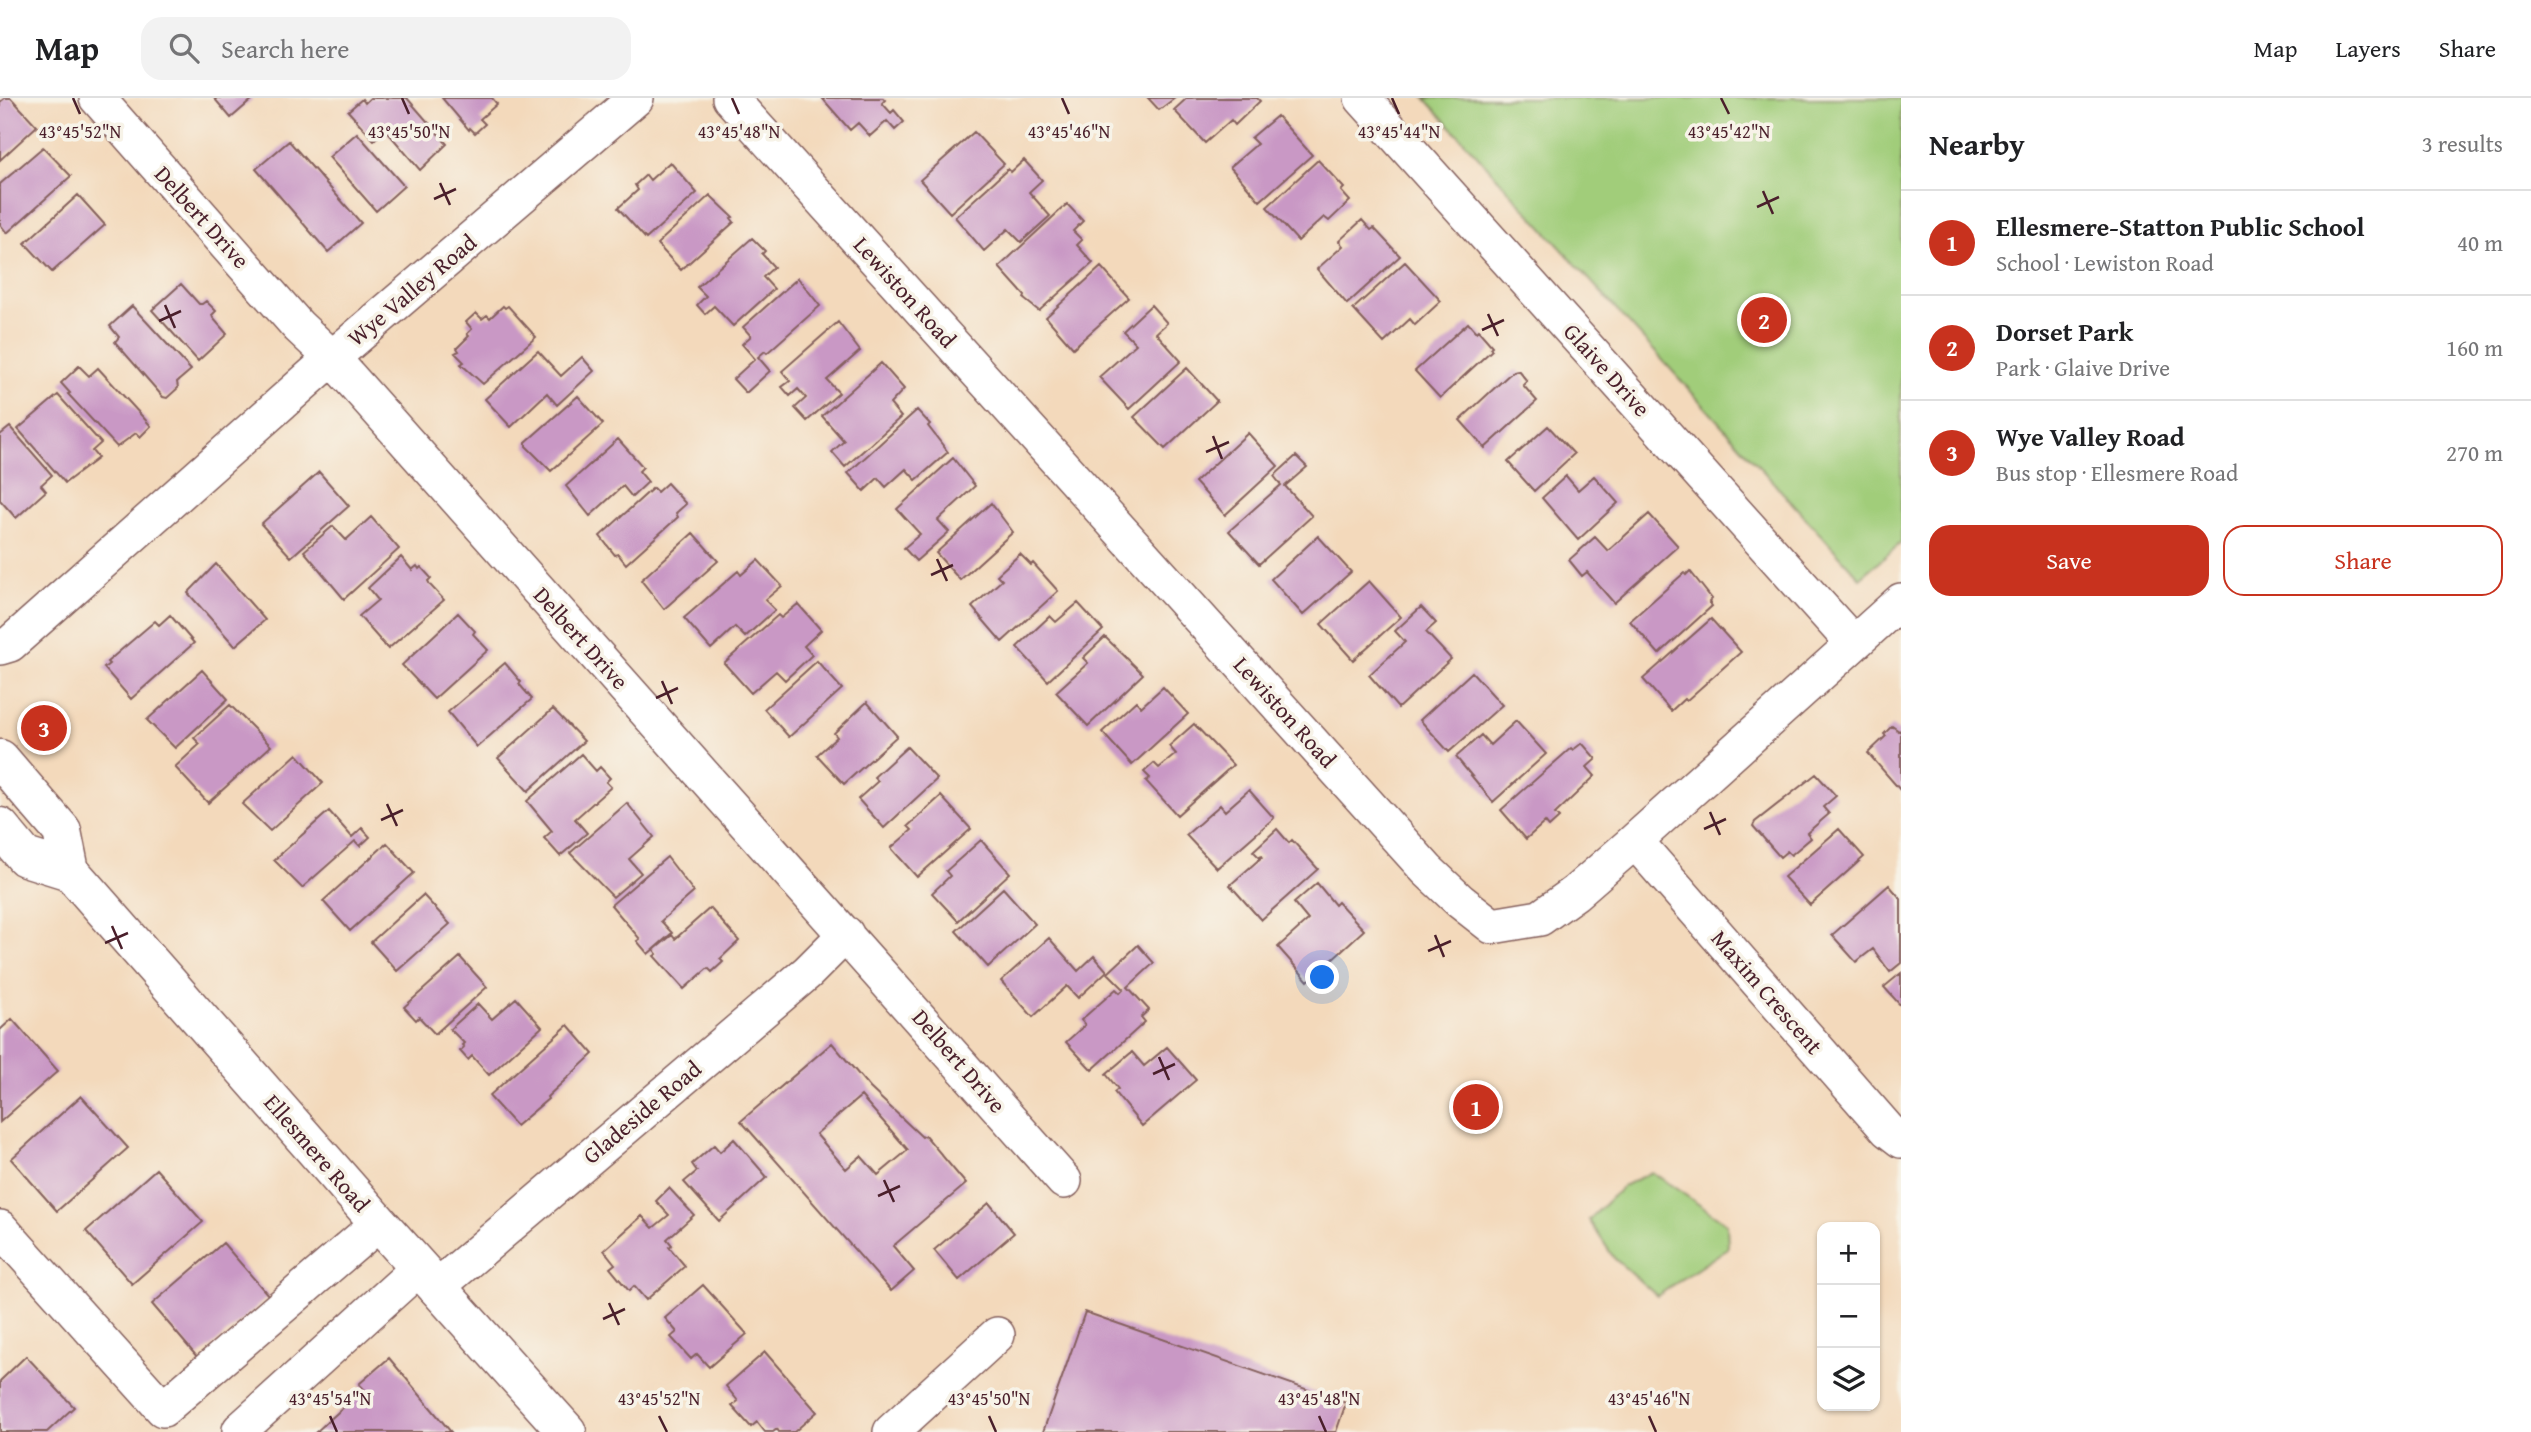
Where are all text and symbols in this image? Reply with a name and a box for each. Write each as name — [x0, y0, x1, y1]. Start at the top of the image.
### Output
search box — [141, 17, 631, 80]
text: Map — [35, 24, 99, 72]
icon: search — [165, 29, 203, 67]
text: Search here — [221, 29, 349, 68]
text: Map — [2254, 31, 2297, 66]
text: Layers — [2335, 31, 2401, 66]
text: Share — [2439, 31, 2496, 66]
text: 43°45'52"N — [39, 118, 122, 145]
text: 43°45'50"N — [368, 118, 451, 145]
text: 43°45'48"N — [698, 118, 781, 145]
text: 43°45'46"N — [1028, 118, 1111, 145]
text: 43°45'44"N — [1358, 118, 1441, 145]
text: 43°45'42"N — [1688, 118, 1771, 145]
text: Nearby — [1929, 122, 2025, 166]
text: 3 results — [2422, 127, 2503, 160]
street label: Delbert Drive — [147, 158, 258, 275]
text: Ellesmere-Statton Public School — [1996, 207, 2365, 246]
street label: Wye Valley Road — [340, 225, 484, 353]
text: 1 — [1946, 226, 1958, 259]
text: 40 m — [2457, 226, 2503, 259]
street label: Lewiston Road — [846, 229, 965, 355]
text: School · Lewiston Road — [1996, 246, 2214, 279]
pin: 2 — [1741, 294, 1787, 346]
text: Dorset Park — [1996, 312, 2133, 351]
street label: Glaive Drive — [1556, 316, 1658, 424]
text: 2 — [1946, 331, 1958, 364]
text: 160 m — [2446, 331, 2503, 364]
text: Park · Glaive Drive — [1996, 351, 2170, 384]
text: Wye Valley Road — [1996, 417, 2185, 456]
text: 3 — [1946, 436, 1958, 469]
text: 270 m — [2446, 436, 2503, 469]
text: Bus stop · Ellesmere Road — [1996, 456, 2238, 489]
button: Save — [1929, 525, 2209, 596]
button: Share — [2223, 525, 2503, 596]
street label: Delbert Drive — [526, 579, 637, 696]
street label: Lewiston Road — [1226, 649, 1345, 775]
pin: 3 — [21, 702, 67, 754]
street label: Maxim Crescent — [1704, 922, 1831, 1061]
your location — [1305, 960, 1339, 994]
street label: Delbert Drive — [905, 1001, 1014, 1120]
street label: Gladeside Road — [575, 1052, 709, 1171]
pin: 1 — [1453, 1081, 1499, 1133]
street label: Ellesmere Road — [257, 1086, 379, 1220]
map controls — [1817, 1222, 1880, 1411]
button: + — [1817, 1222, 1880, 1285]
button: − — [1817, 1285, 1880, 1348]
button: layers — [1817, 1348, 1880, 1411]
text: 43°45'54"N — [289, 1385, 372, 1412]
text: 43°45'52"N — [618, 1385, 701, 1412]
text: 43°45'50"N — [948, 1385, 1031, 1412]
text: 43°45'48"N — [1278, 1385, 1361, 1412]
text: 43°45'46"N — [1608, 1385, 1691, 1412]

